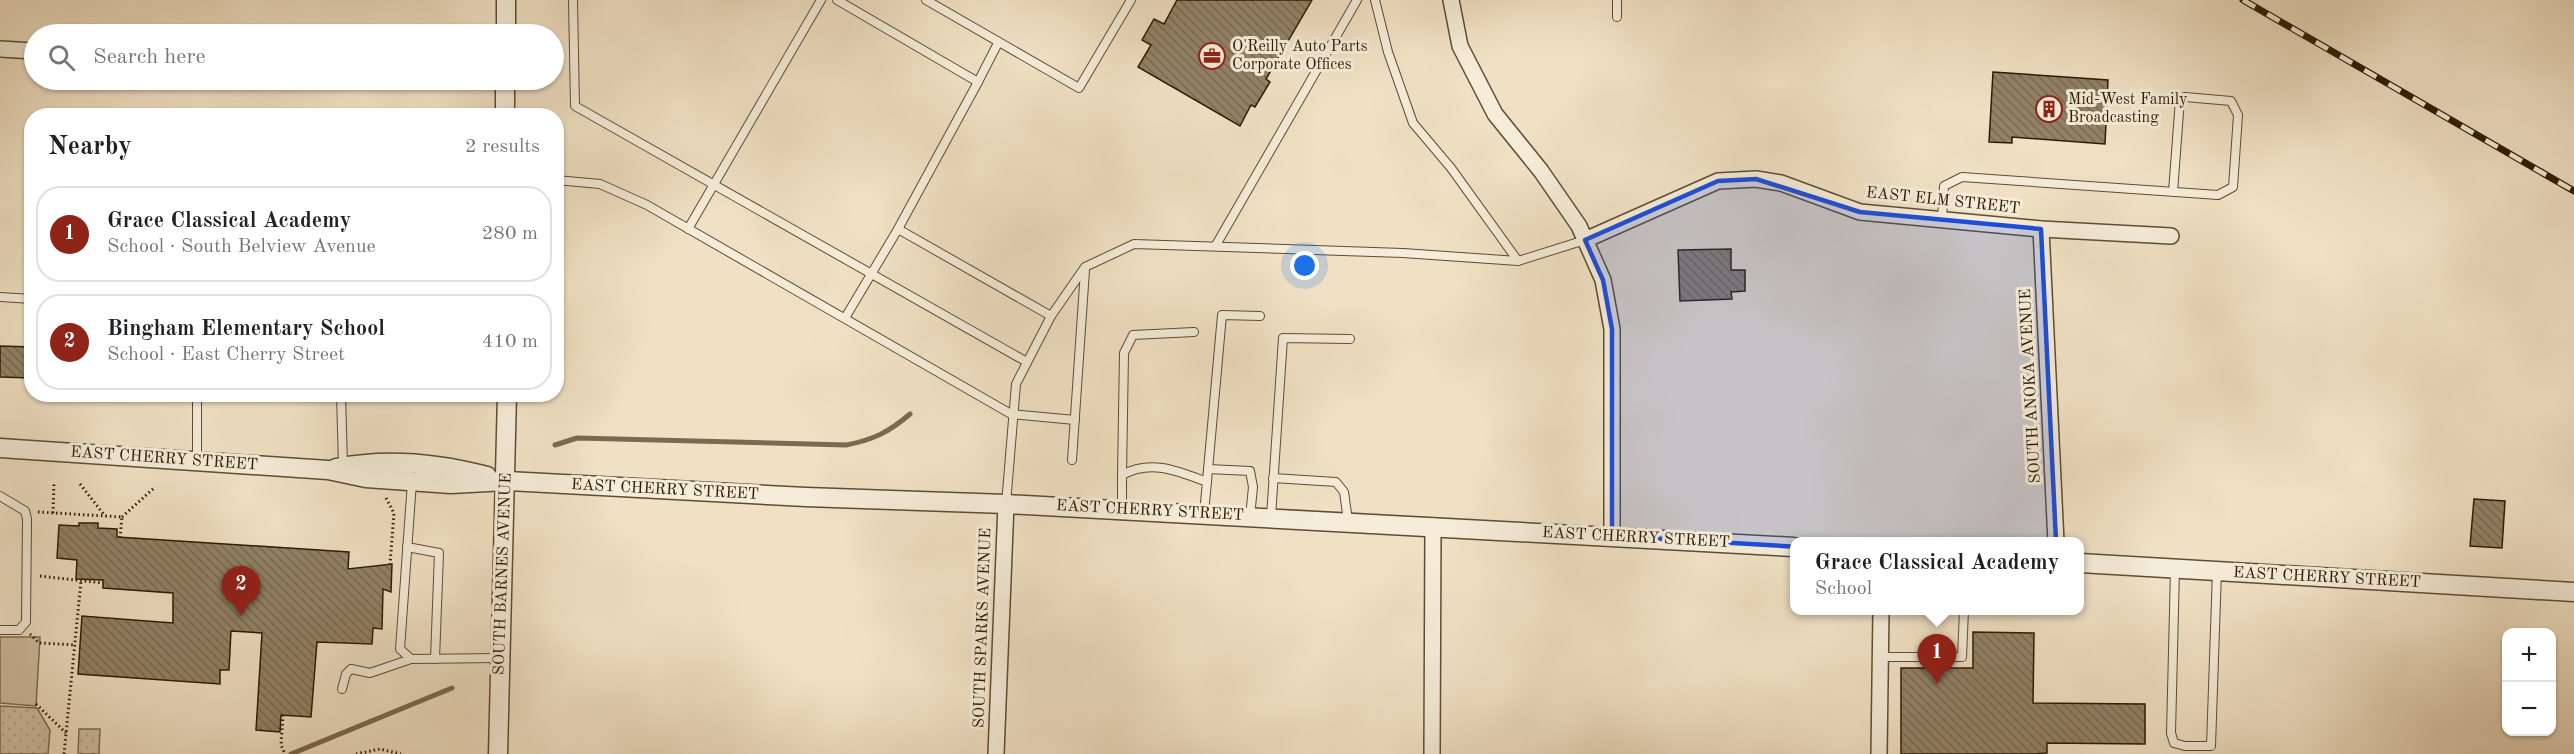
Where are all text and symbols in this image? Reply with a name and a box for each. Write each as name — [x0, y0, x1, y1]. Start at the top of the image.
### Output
search box — [24, 24, 564, 90]
place label: O'Reilly Auto Parts Corporate Offices — [1232, 39, 1368, 73]
icon: search — [45, 41, 78, 74]
office icon: O'Reilly Auto Parts Corporate Offices — [1197, 41, 1227, 71]
text: Search here — [93, 46, 206, 68]
place label: Mid-West Family Broadcasting — [2068, 92, 2188, 126]
building icon: Mid-West Family Broadcasting — [2034, 94, 2064, 124]
text: Nearby — [48, 134, 132, 160]
text: 2 results — [465, 137, 540, 157]
street label: EAST ELM STREET — [1865, 185, 2021, 217]
text: Grace Classical Academy — [107, 210, 351, 232]
text: 1 — [64, 224, 75, 244]
text: 280 m — [482, 224, 538, 244]
text: School · South Belview Avenue — [107, 237, 376, 257]
your location — [1290, 251, 1319, 280]
street label: SOUTH ANOKA AVENUE — [2018, 288, 2044, 484]
text: Bingham Elementary School — [107, 318, 385, 340]
text: 2 — [64, 332, 75, 352]
text: 410 m — [482, 332, 538, 352]
text: School · East Cherry Street — [107, 345, 345, 365]
street label: EAST CHERRY STREET — [70, 444, 258, 474]
street label: SOUTH BARNES AVENUE — [491, 473, 515, 675]
street label: EAST CHERRY STREET — [571, 477, 759, 503]
street label: EAST CHERRY STREET — [1056, 498, 1244, 524]
street label: EAST CHERRY STREET — [1542, 525, 1730, 551]
street label: SOUTH SPARKS AVENUE — [972, 528, 994, 728]
popup — [1790, 537, 2084, 615]
text: Grace Classical Academy — [1815, 552, 2059, 574]
street label: EAST CHERRY STREET — [2233, 565, 2421, 591]
pin: 2 — [222, 566, 260, 616]
text: School — [1815, 579, 1872, 599]
map controls — [2502, 628, 2556, 736]
button: + — [2502, 628, 2556, 682]
pin: 1 — [1918, 634, 1956, 684]
button: − — [2502, 682, 2556, 736]

